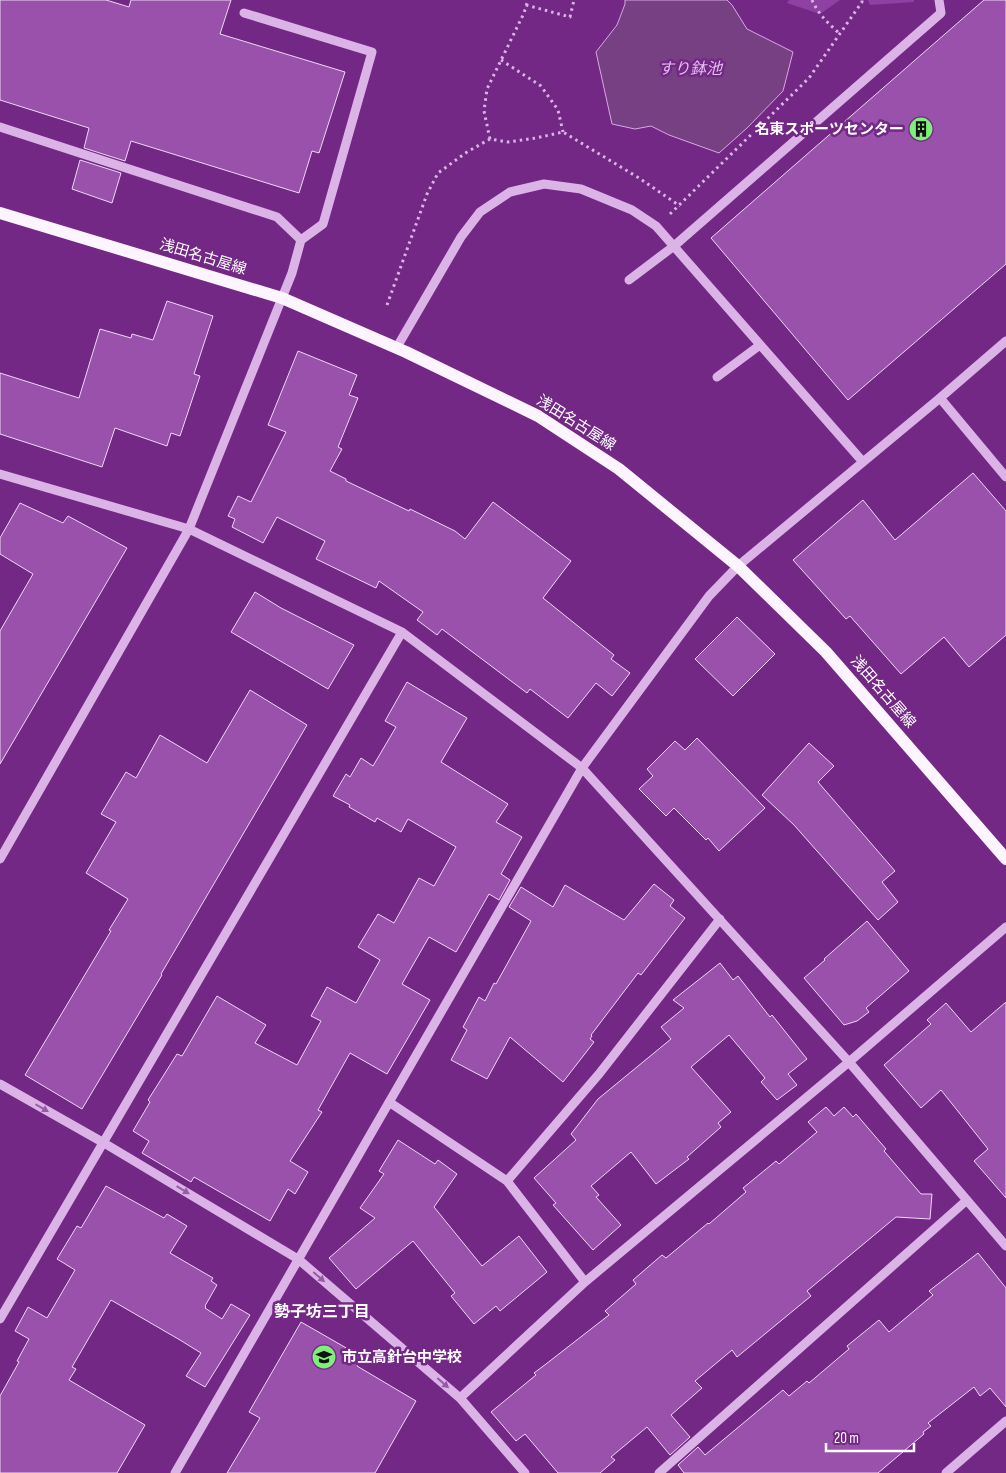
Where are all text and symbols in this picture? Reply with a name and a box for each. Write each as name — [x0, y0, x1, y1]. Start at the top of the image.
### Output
water label: すり鉢池 — [658, 60, 724, 79]
building icon: 名東スポーツセンター — [908, 116, 934, 142]
place label: 名東スポーツセンター — [754, 120, 904, 139]
street label: 浅田名古屋線 — [157, 235, 249, 279]
street label: 浅田名古屋線 — [533, 391, 619, 455]
street label: 浅田名古屋線 — [846, 652, 920, 732]
one-way arrow — [36, 1103, 49, 1112]
one-way arrow — [176, 1185, 189, 1194]
one-way arrow — [313, 1272, 326, 1283]
district label: 勢子坊三丁目 — [274, 1303, 370, 1322]
school or university icon: 市立高針台中学校 — [311, 1344, 337, 1370]
place label: 市立高針台中学校 — [342, 1348, 462, 1367]
one-way arrow — [436, 1377, 448, 1389]
scale bar — [826, 1420, 914, 1452]
text: 20 m — [834, 1429, 859, 1448]

